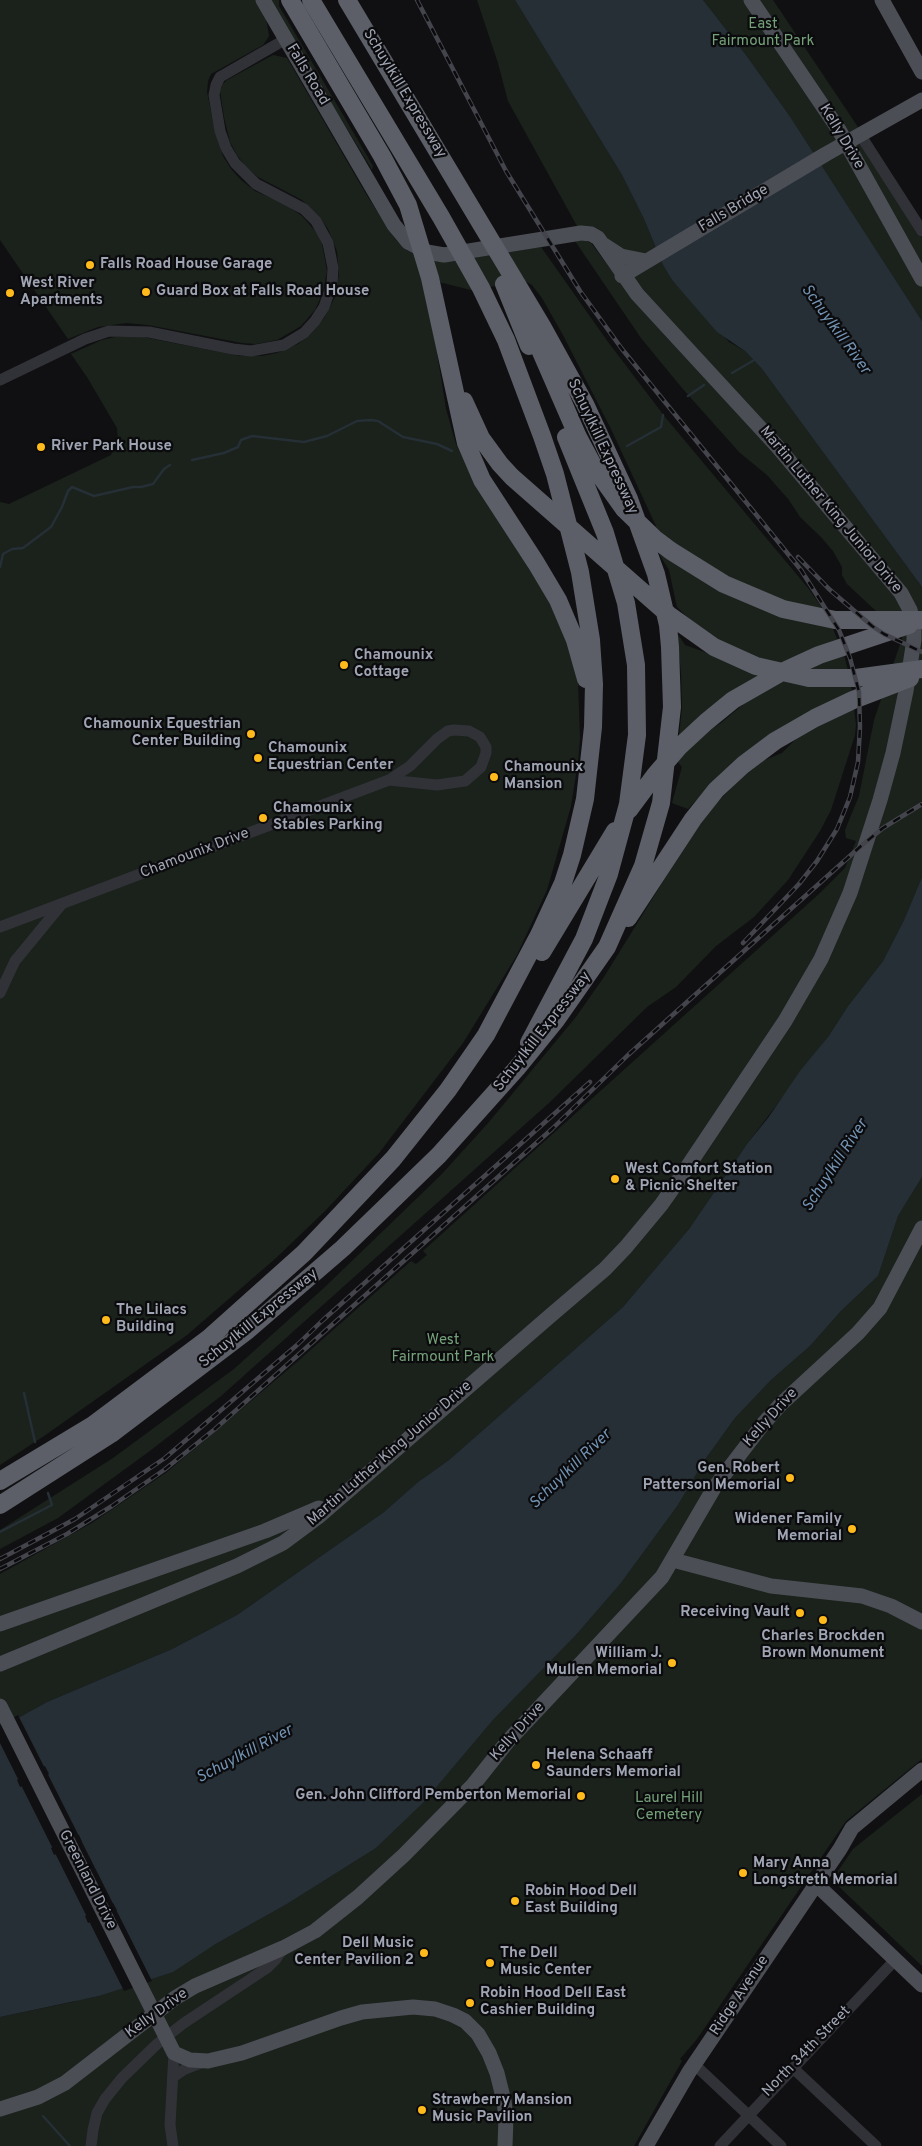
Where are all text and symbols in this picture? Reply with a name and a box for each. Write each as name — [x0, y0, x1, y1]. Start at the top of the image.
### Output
park label: East Fairmount Park — [712, 16, 814, 51]
street label: Schuylkill Expressway — [358, 26, 450, 162]
street label: Falls Road — [282, 41, 332, 109]
street label: Kelly Drive — [815, 101, 867, 173]
street label: Falls Bridge — [696, 181, 772, 237]
place label: Falls Road House Garage — [100, 256, 272, 274]
marker: Falls Road House Garage — [84, 259, 96, 271]
place label: West River Apartments — [20, 275, 103, 310]
water label: Schuylkill River — [796, 281, 874, 379]
place label: Guard Box at Falls Road House — [156, 283, 369, 301]
marker: Guard Box at Falls Road House — [140, 286, 152, 298]
marker: West River Apartments — [4, 287, 16, 299]
street label: Schuylkill Expressway — [563, 376, 641, 518]
street label: Martin Luther King Junior Drive — [755, 423, 905, 597]
place label: River Park House — [51, 438, 172, 456]
marker: River Park House — [35, 441, 47, 453]
place label: Chamounix Cottage — [354, 647, 433, 682]
marker: Chamounix Cottage — [338, 659, 350, 671]
place label: Chamounix Equestrian Center Building — [83, 716, 241, 751]
marker: Chamounix Equestrian Center Building — [245, 728, 257, 740]
place label: Chamounix Equestrian Center — [268, 740, 393, 775]
marker: Chamounix Equestrian Center — [252, 752, 264, 764]
place label: Chamounix Mansion — [504, 759, 583, 794]
marker: Chamounix Mansion — [488, 771, 500, 783]
place label: Chamounix Stables Parking — [273, 800, 383, 835]
marker: Chamounix Stables Parking — [257, 812, 269, 824]
street label: Chamounix Drive — [138, 825, 252, 883]
street label: Schuylkill Expressway — [491, 968, 595, 1096]
water label: Schuylkill River — [799, 1116, 873, 1216]
place label: West Comfort Station & Picnic Shelter — [625, 1161, 773, 1196]
marker: West Comfort Station & Picnic Shelter — [609, 1173, 621, 1185]
street label: Schuylkill Expressway — [196, 1266, 322, 1372]
place label: The Lilacs Building — [116, 1302, 187, 1337]
marker: The Lilacs Building — [100, 1314, 112, 1326]
park label: West Fairmount Park — [392, 1332, 494, 1367]
street label: Martin Luther King Junior Drive — [304, 1378, 476, 1530]
street label: Kelly Drive — [740, 1385, 802, 1451]
water label: Schuylkill River — [526, 1426, 616, 1514]
place label: Gen. Robert Patterson Memorial — [643, 1460, 780, 1495]
marker: Gen. Robert Patterson Memorial — [784, 1472, 796, 1484]
place label: Widener Family Memorial — [735, 1511, 842, 1546]
marker: Widener Family Memorial — [846, 1523, 858, 1535]
place label: Receiving Vault — [680, 1604, 790, 1622]
marker: Receiving Vault — [794, 1607, 806, 1619]
marker: Charles Brockden Brown Monument — [817, 1614, 829, 1626]
place label: Charles Brockden Brown Monument — [761, 1628, 885, 1663]
place label: William J. Mullen Memorial — [546, 1645, 662, 1680]
marker: William J. Mullen Memorial — [666, 1657, 678, 1669]
street label: Kelly Drive — [487, 1699, 549, 1765]
water label: Schuylkill River — [194, 1722, 296, 1788]
place label: Helena Schaaff Saunders Memorial — [546, 1747, 681, 1782]
marker: Helena Schaaff Saunders Memorial — [530, 1759, 542, 1771]
place label: Gen. John Clifford Pemberton Memorial — [295, 1787, 571, 1805]
marker: Gen. John Clifford Pemberton Memorial — [575, 1790, 587, 1802]
park label: Laurel Hill Cemetery — [635, 1790, 703, 1825]
street label: Greenland Drive — [54, 1827, 120, 1933]
place label: Mary Anna Longstreth Memorial — [753, 1855, 898, 1890]
marker: Mary Anna Longstreth Memorial — [737, 1867, 749, 1879]
place label: Robin Hood Dell East Building — [525, 1883, 637, 1918]
marker: Robin Hood Dell East Building — [509, 1895, 521, 1907]
place label: Dell Music Center Pavilion 2 — [294, 1935, 414, 1970]
place label: The Dell Music Center — [500, 1945, 592, 1980]
marker: Dell Music Center Pavilion 2 — [418, 1947, 430, 1959]
street label: Ridge Avenue — [707, 1953, 773, 2039]
marker: The Dell Music Center — [484, 1957, 496, 1969]
street label: Kelly Drive — [122, 1985, 192, 2043]
place label: Robin Hood Dell East Cashier Building — [480, 1985, 626, 2020]
marker: Robin Hood Dell East Cashier Building — [464, 1997, 476, 2009]
street label: North 34th Street — [759, 2003, 855, 2101]
place label: Strawberry Mansion Music Pavilion — [432, 2092, 572, 2127]
marker: Strawberry Mansion Music Pavilion — [416, 2104, 428, 2116]

